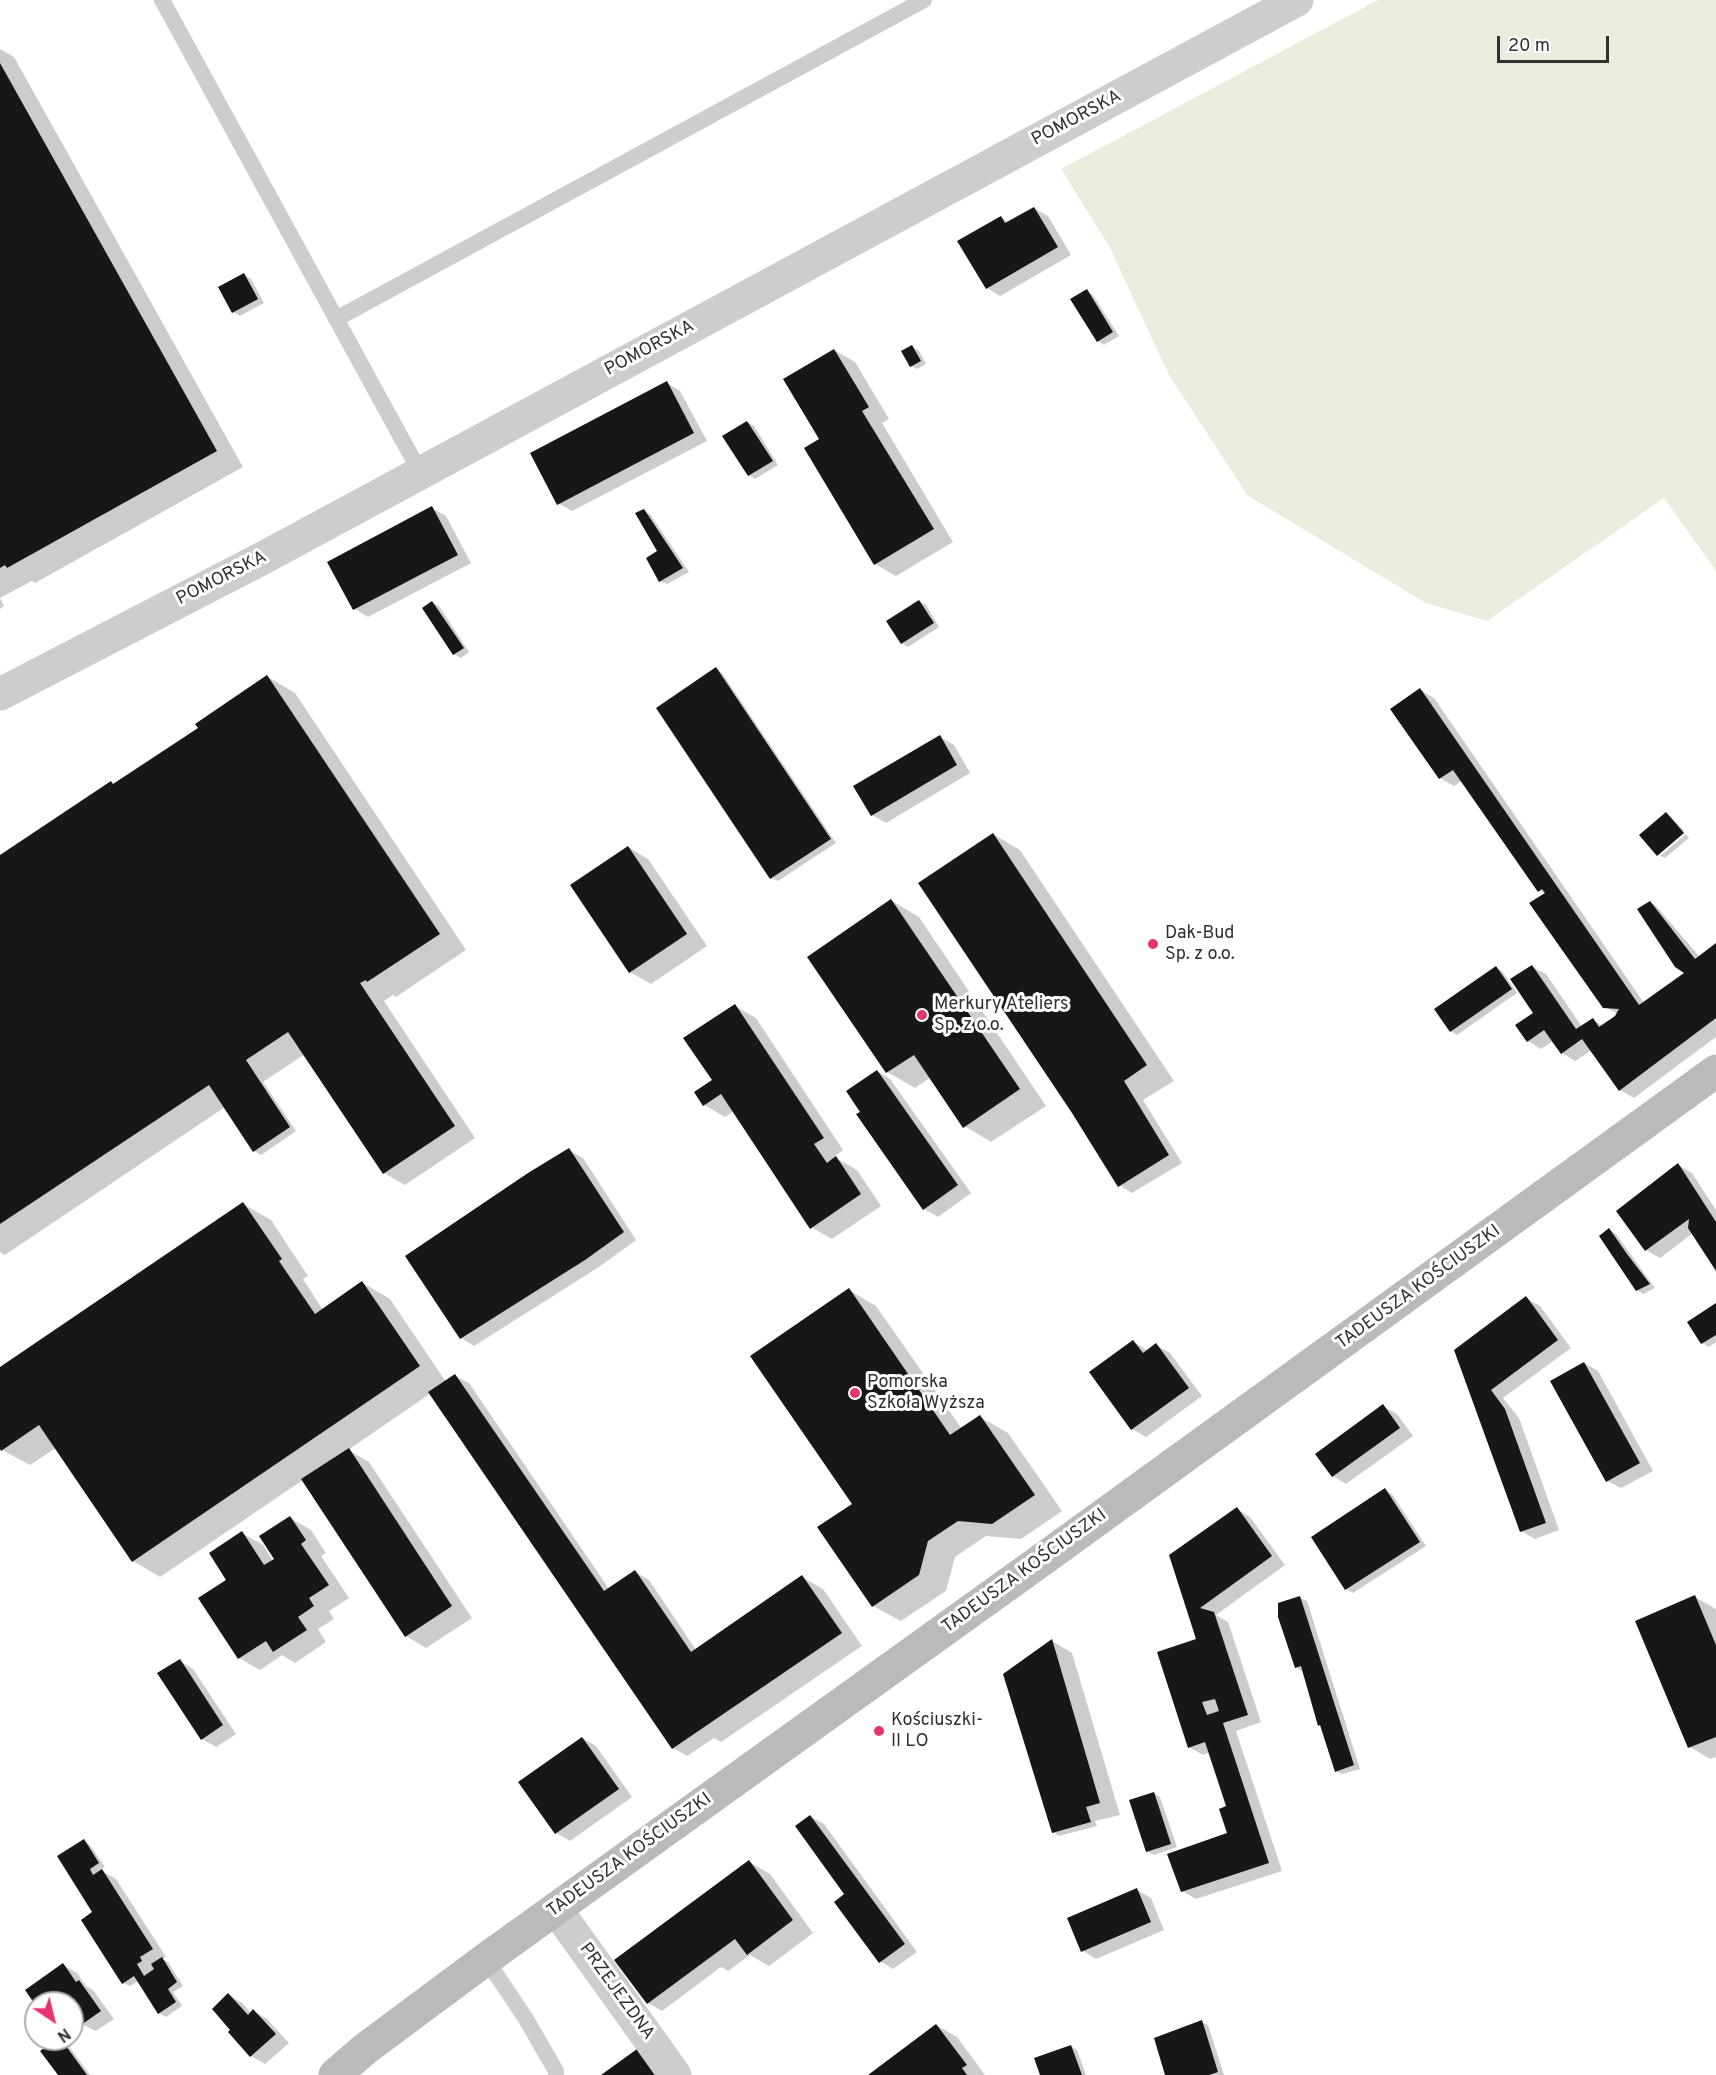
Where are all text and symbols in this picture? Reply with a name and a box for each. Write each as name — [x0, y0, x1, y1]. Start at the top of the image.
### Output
scale bar — [1500, 24, 1612, 62]
text: 20 m — [1508, 35, 1550, 58]
street label: POMORSKA — [1029, 86, 1125, 152]
street label: POMORSKA — [602, 316, 698, 382]
street label: POMORSKA — [173, 547, 271, 611]
place label: Dak-Bud Sp. z o.o. — [1165, 923, 1235, 966]
marker: Dak-Bud Sp. z o.o. — [1146, 937, 1160, 951]
place label: Merkury Ateliers Sp. z o.o. — [934, 994, 1068, 1036]
marker: Merkury Ateliers Sp. z o.o. — [915, 1008, 929, 1022]
street label: TADEUSZA KOŚCIUSZKI — [1333, 1221, 1505, 1355]
place label: Pomorska Szkoła Wyższa — [867, 1372, 985, 1414]
marker: Pomorska Szkoła Wyższa — [848, 1386, 862, 1400]
street label: TADEUSZA KOŚCIUSZKI — [939, 1505, 1111, 1639]
place label: Kościuszki- II LO — [891, 1710, 983, 1752]
marker: Kościuszki- II LO — [872, 1724, 886, 1738]
street label: TADEUSZA KOŚCIUSZKI — [544, 1789, 716, 1923]
street label: PRZEJEZDNA — [574, 1939, 658, 2045]
north arrow — [24, 1991, 84, 2051]
text: N — [53, 2023, 74, 2046]

